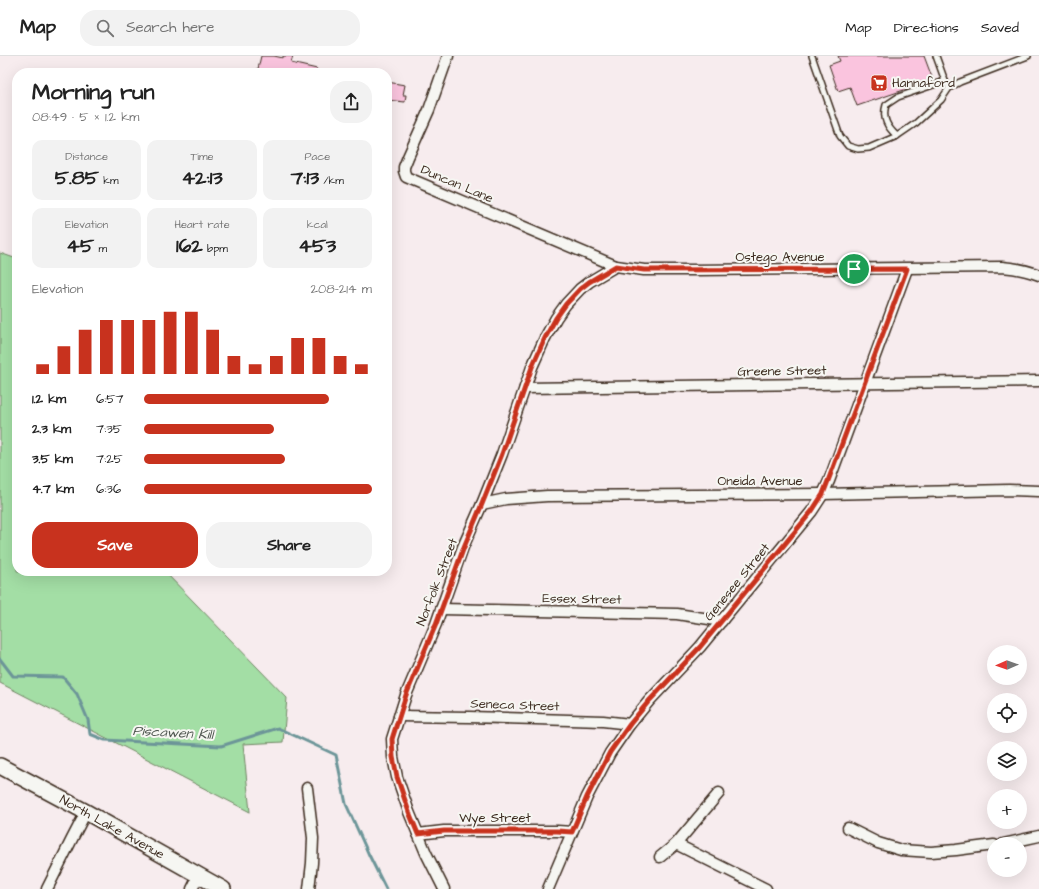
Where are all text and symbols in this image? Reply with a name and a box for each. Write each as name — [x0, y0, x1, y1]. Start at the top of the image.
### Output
search box — [80, 10, 360, 46]
text: Map — [20, 14, 56, 41]
icon: search — [94, 17, 116, 39]
text: Search here — [126, 17, 215, 38]
text: Map — [845, 18, 872, 38]
text: Directions — [894, 18, 959, 38]
text: Saved — [981, 18, 1019, 38]
supermarket icon: Hannaford — [869, 73, 889, 93]
place label: Hannaford — [892, 74, 955, 92]
text: Morning run — [32, 77, 155, 108]
button: share — [330, 81, 372, 123]
text: 08:49 · 5 × 1.2 km — [32, 108, 139, 126]
text: Distance — [65, 149, 108, 164]
text: Time — [190, 149, 214, 164]
text: Pace — [305, 149, 330, 164]
street label: Duncan Lane — [418, 161, 496, 207]
text: 5.85 — [55, 164, 99, 192]
text: 42:13 — [181, 164, 223, 192]
text: 7:13 — [291, 164, 319, 192]
text: km — [99, 173, 119, 188]
text: /km — [319, 173, 344, 188]
text: Elevation — [65, 217, 108, 232]
text: Heart rate — [174, 217, 230, 232]
text: kcal — [307, 217, 328, 232]
text: 45 — [66, 232, 94, 260]
text: 162 — [176, 232, 203, 260]
text: 453 — [298, 232, 336, 260]
text: m — [94, 241, 107, 256]
text: bpm — [203, 241, 228, 256]
street label: Ostego Avenue — [736, 248, 824, 267]
pin — [837, 252, 871, 286]
icon: arrive — [843, 258, 865, 280]
text: Elevation — [32, 280, 83, 298]
text: 208–214 m — [311, 280, 372, 298]
street label: Greene Street — [737, 361, 827, 381]
text: 1.2 km — [32, 390, 66, 408]
text: 6:57 — [96, 390, 124, 408]
text: 2.3 km — [32, 420, 71, 438]
text: 7:35 — [96, 420, 122, 438]
text: 3.5 km — [32, 450, 73, 468]
text: 7:25 — [96, 450, 123, 468]
street label: Oneida Avenue — [718, 472, 802, 490]
text: 4.7 km — [32, 480, 74, 498]
text: 6:36 — [96, 480, 121, 498]
button: Save — [32, 522, 198, 568]
button: Share — [206, 522, 372, 568]
street label: Norfolk Street — [412, 535, 462, 629]
street label: Genesee Street — [700, 539, 775, 625]
street label: Essex Street — [542, 589, 622, 609]
north arrow — [987, 645, 1027, 685]
map controls — [987, 645, 1027, 877]
button: locate — [987, 693, 1027, 733]
street label: Seneca Street — [470, 694, 561, 716]
water label: Piscawen Kill — [132, 721, 216, 745]
button: layers — [987, 741, 1027, 781]
button: + — [987, 789, 1027, 829]
street label: North Lake Avenue — [56, 791, 168, 863]
street label: Wye Street — [459, 809, 532, 828]
button: − — [987, 837, 1027, 877]

